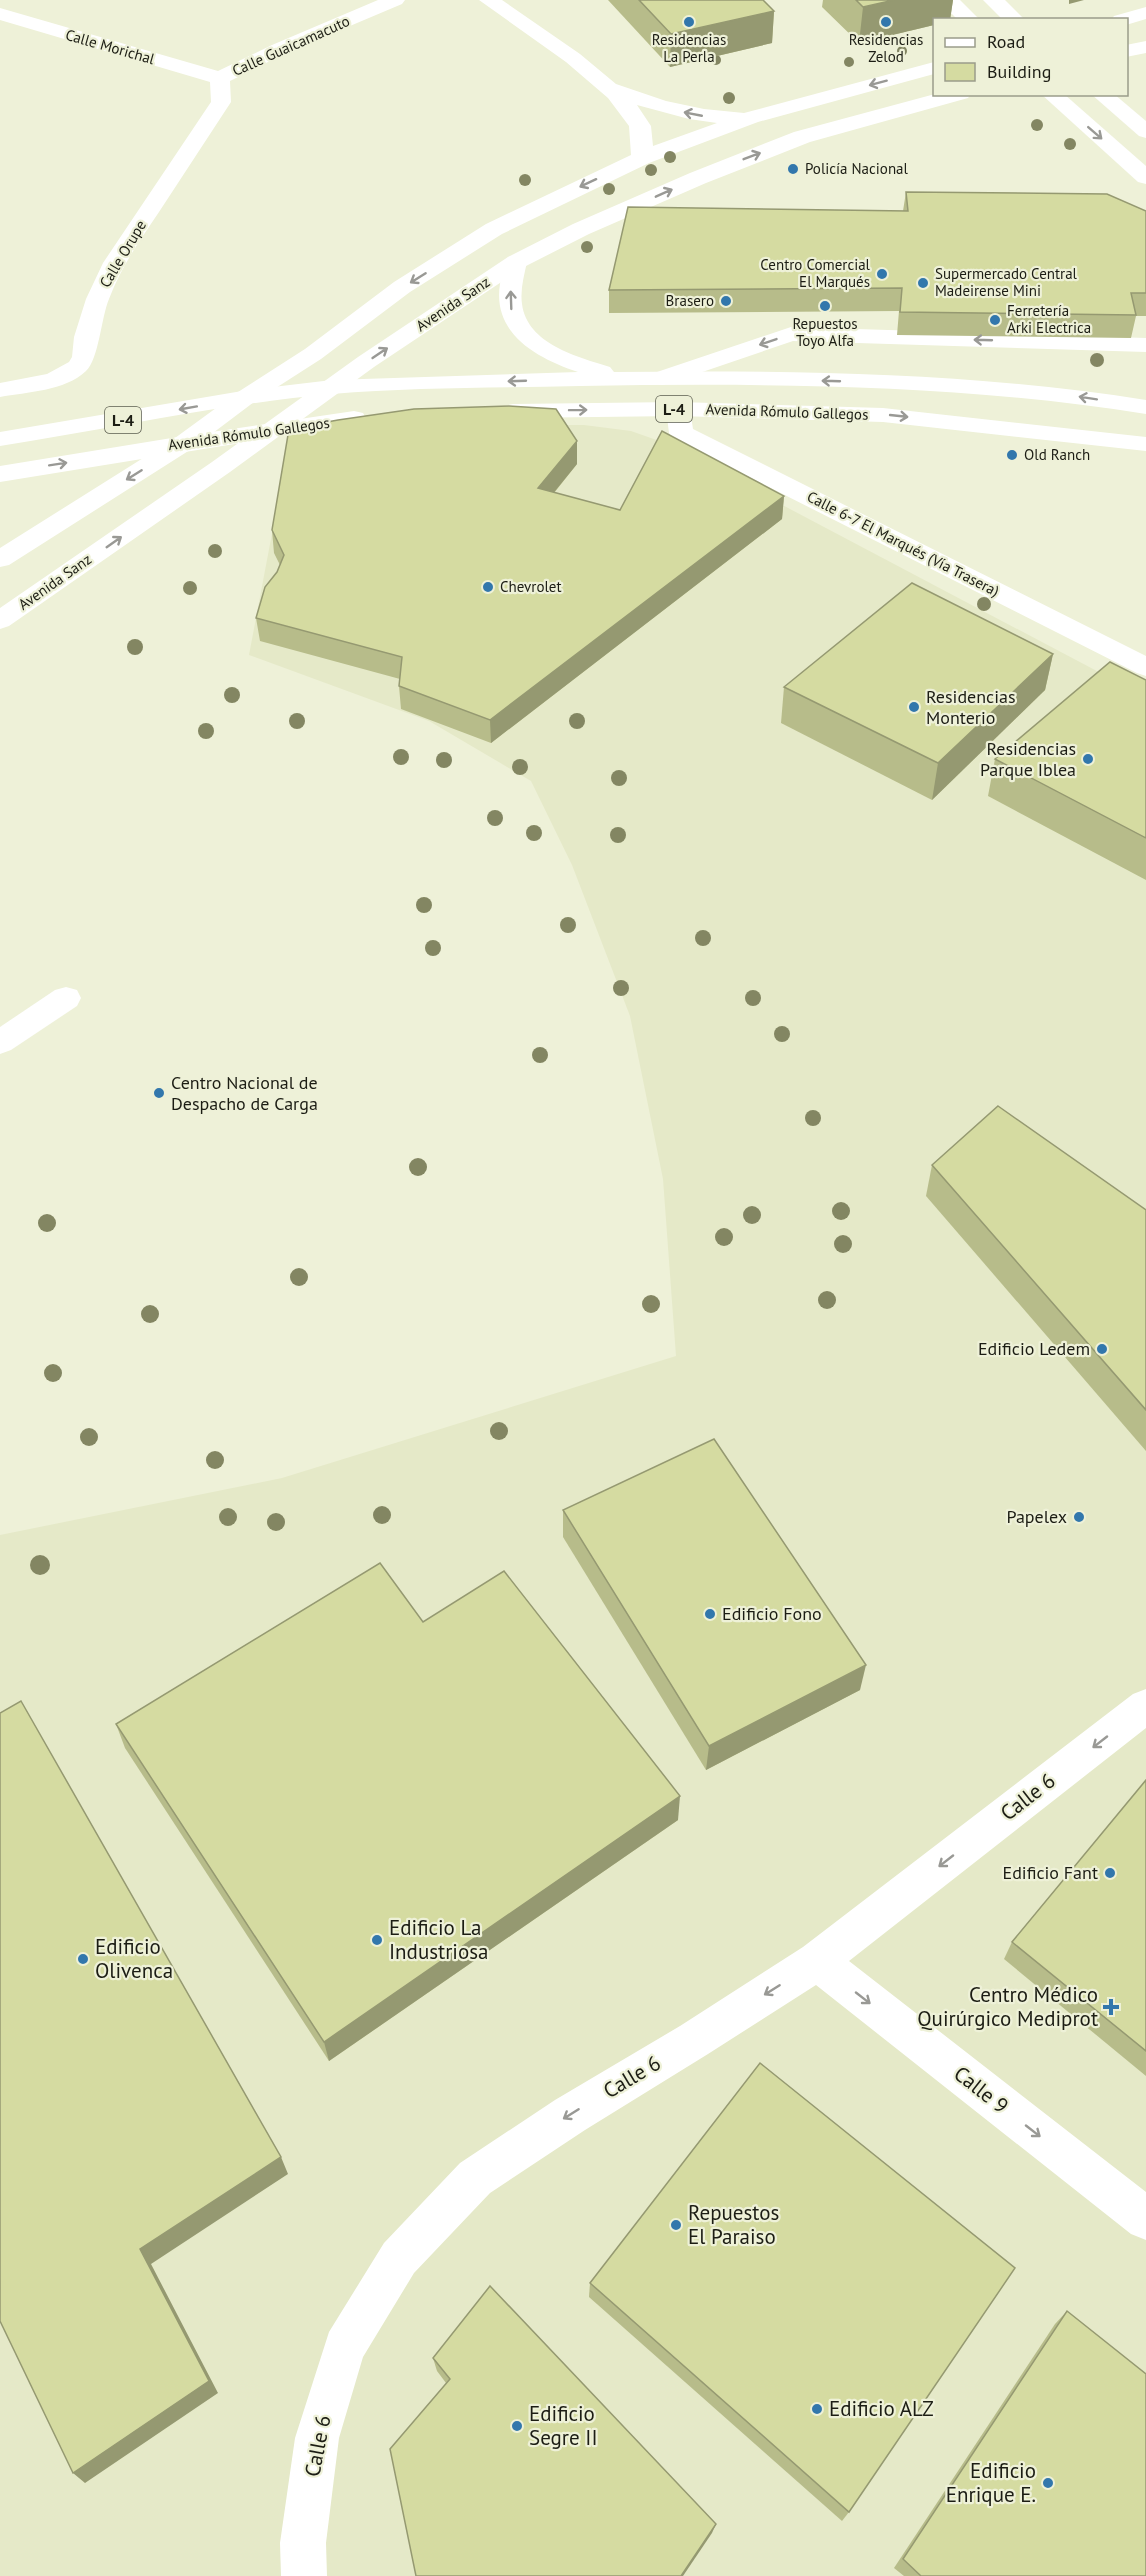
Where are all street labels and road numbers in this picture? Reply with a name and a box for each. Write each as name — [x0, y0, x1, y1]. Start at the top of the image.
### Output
street label: Calle Guaicamacuto — [229, 11, 352, 80]
street label: Calle Morichal — [63, 25, 158, 68]
street label: Calle Orupe — [95, 217, 150, 291]
street label: Avenida Sanz — [412, 272, 493, 335]
road number: L-4 — [656, 396, 692, 422]
street label: Avenida Rómulo Gallegos — [705, 399, 869, 424]
road number: L-4 — [105, 407, 141, 433]
street label: Avenida Rómulo Gallegos — [167, 413, 331, 454]
street label: Calle 6-7 El Marqués (Vía Trasera) — [804, 487, 1002, 600]
street label: Avenida Sanz — [14, 549, 95, 614]
street label: Calle 6 — [995, 1767, 1060, 1826]
street label: Calle 6 — [598, 2049, 665, 2104]
street label: Calle 9 — [949, 2060, 1014, 2119]
street label: Calle 6 — [298, 2413, 337, 2479]

